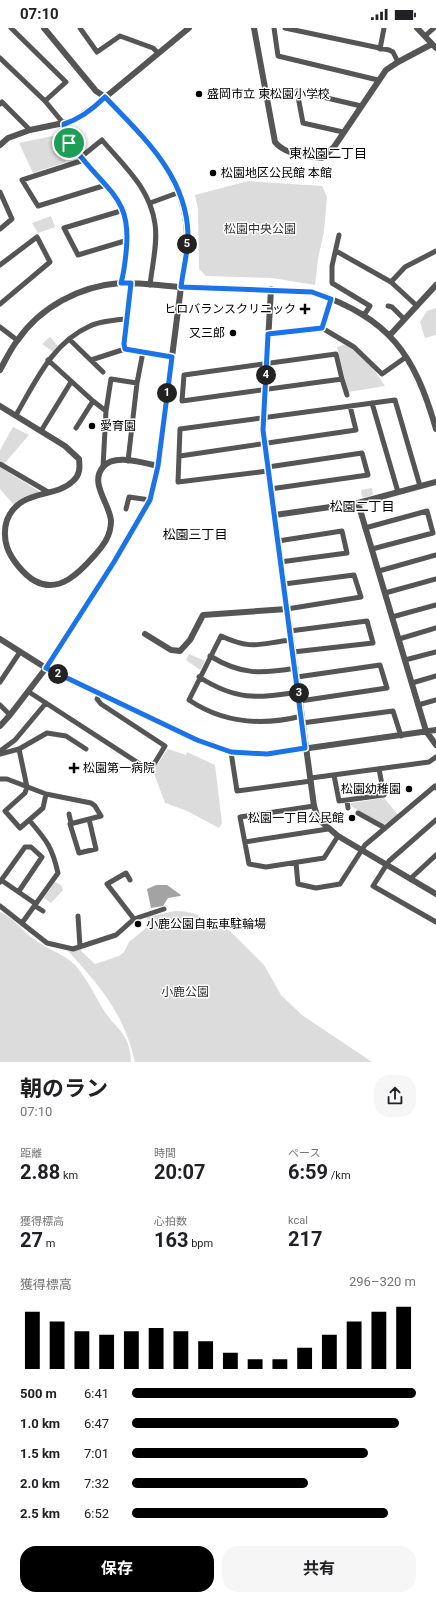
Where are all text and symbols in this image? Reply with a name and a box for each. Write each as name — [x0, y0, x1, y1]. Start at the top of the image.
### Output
text: 07:10 — [20, 5, 59, 23]
place label: 盛岡市立 東松園小学校 — [207, 87, 330, 101]
marker: 盛岡市立 東松園小学校 — [194, 89, 204, 99]
pin — [52, 126, 86, 160]
icon: arrive — [58, 132, 80, 154]
district label: 東松園二丁目 — [289, 146, 367, 161]
place label: 松園地区公民館 本館 — [221, 166, 332, 180]
marker: 松園地区公民館 本館 — [208, 168, 218, 178]
park label: 松園中央公園 — [224, 222, 296, 236]
pin: 5 — [177, 234, 197, 254]
text: 5 — [184, 237, 190, 250]
place label: ヒロバランスクリニック — [164, 302, 296, 316]
marker: ヒロバランスクリニック — [299, 303, 311, 315]
place label: 又三郎 — [189, 326, 225, 340]
marker: 又三郎 — [228, 328, 238, 338]
pin: 4 — [256, 365, 276, 385]
text: 4 — [263, 368, 269, 381]
pin: 1 — [157, 383, 177, 403]
text: 1 — [164, 386, 170, 399]
place label: 愛育園 — [100, 419, 136, 433]
marker: 愛育園 — [87, 421, 97, 431]
district label: 松園二丁目 — [329, 499, 395, 514]
district label: 松園三丁目 — [162, 527, 228, 542]
pin: 2 — [48, 664, 68, 684]
text: 2 — [55, 667, 61, 680]
pin: 3 — [289, 683, 309, 703]
text: 3 — [296, 686, 302, 699]
place label: 松園第一病院 — [83, 761, 155, 775]
marker: 松園第一病院 — [68, 762, 80, 774]
place label: 松園幼稚園 — [341, 782, 401, 796]
marker: 松園幼稚園 — [404, 784, 414, 794]
place label: 松園一丁目公民館 — [248, 811, 344, 825]
marker: 松園一丁目公民館 — [347, 813, 357, 823]
place label: 小鹿公園自転車駐輪場 — [146, 917, 266, 931]
marker: 小鹿公園自転車駐輪場 — [133, 919, 143, 929]
park label: 小鹿公園 — [161, 985, 209, 999]
button: share — [374, 1075, 416, 1117]
text: 朝のラン — [20, 1076, 108, 1101]
text: 07:10 — [20, 1104, 52, 1119]
text: 距離 — [20, 1147, 42, 1160]
text: 時間 — [154, 1147, 176, 1160]
text: ペース — [288, 1147, 320, 1160]
text: 2.88 — [20, 1160, 60, 1184]
text: 20:07 — [154, 1160, 206, 1184]
text: 6:59 — [288, 1160, 328, 1184]
text: km — [60, 1169, 78, 1182]
text: /km — [328, 1169, 351, 1182]
text: kcal — [288, 1214, 308, 1227]
text: 獲得標高 — [20, 1215, 64, 1228]
text: 心拍数 — [154, 1215, 187, 1228]
text: 217 — [288, 1227, 322, 1251]
text: 27 — [20, 1228, 43, 1252]
text: 163 — [154, 1228, 188, 1252]
text: m — [43, 1237, 55, 1250]
text: bpm — [188, 1237, 213, 1250]
text: 296–320 m — [349, 1274, 416, 1289]
text: 獲得標高 — [20, 1277, 72, 1292]
text: 500 m — [20, 1386, 57, 1401]
text: 6:41 — [84, 1386, 109, 1401]
text: 1.0 km — [20, 1416, 60, 1431]
text: 6:47 — [84, 1416, 109, 1431]
text: 1.5 km — [20, 1446, 60, 1461]
text: 7:01 — [84, 1446, 109, 1461]
text: 2.0 km — [20, 1476, 60, 1491]
text: 7:32 — [84, 1476, 109, 1491]
text: 2.5 km — [20, 1506, 60, 1521]
text: 6:52 — [84, 1506, 109, 1521]
button: 保存 — [20, 1546, 214, 1592]
button: 共有 — [222, 1546, 416, 1592]

